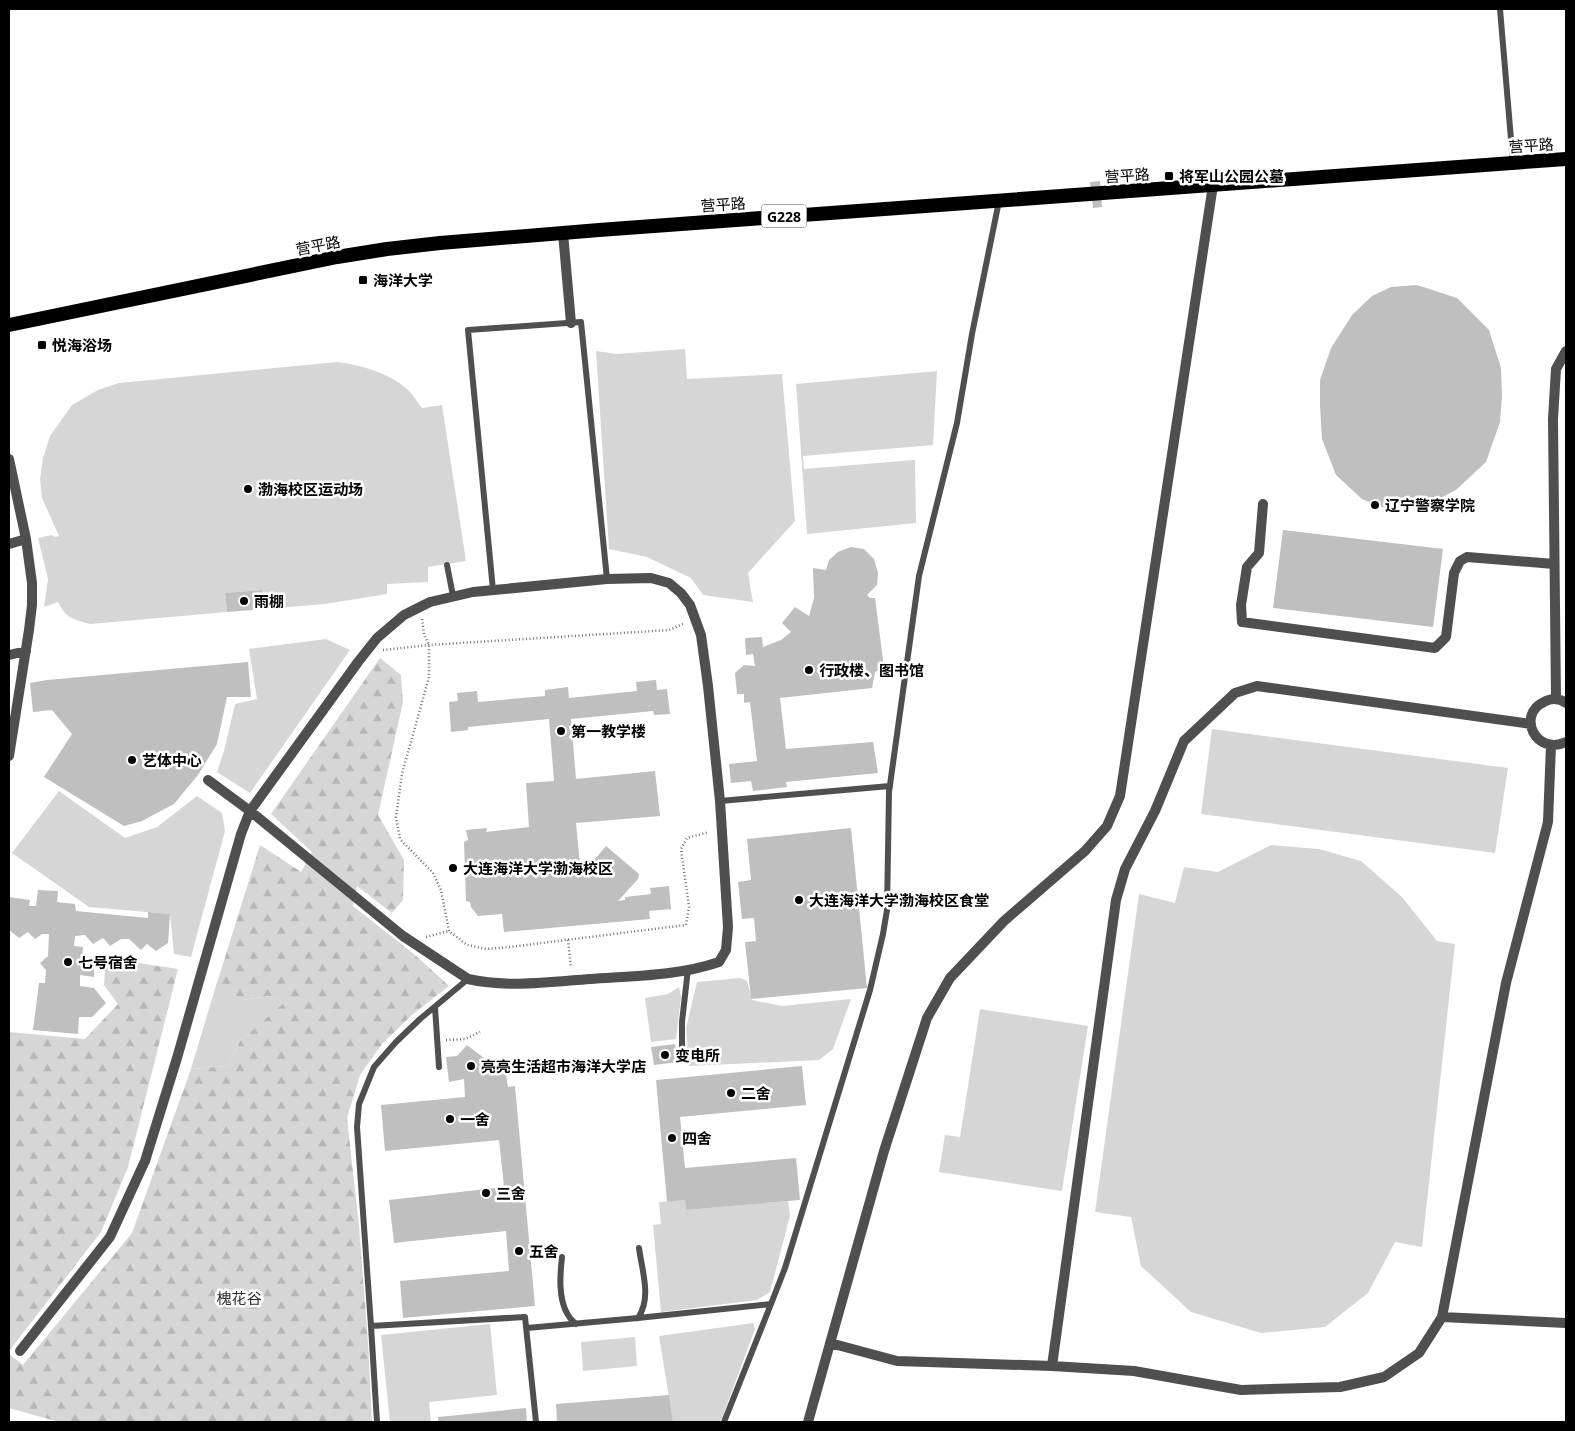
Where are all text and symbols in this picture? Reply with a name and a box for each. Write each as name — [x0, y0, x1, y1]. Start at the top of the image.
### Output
street label: 营平路 — [1508, 133, 1554, 157]
street label: 营平路 — [1104, 163, 1150, 187]
place label: 将军山公园公墓 — [1179, 166, 1284, 186]
marker: 将军山公园公墓 — [1163, 170, 1175, 182]
street label: 营平路 — [700, 192, 746, 216]
road number: G228 — [762, 205, 806, 228]
street label: 营平路 — [294, 231, 342, 259]
place label: 海洋大学 — [373, 270, 433, 290]
marker: 海洋大学 — [357, 274, 369, 286]
place label: 悦海浴场 — [52, 335, 112, 355]
marker: 悦海浴场 — [36, 339, 48, 351]
place label: 渤海校区运动场 — [258, 479, 363, 499]
marker: 渤海校区运动场 — [242, 483, 254, 495]
place label: 辽宁警察学院 — [1385, 495, 1475, 515]
marker: 辽宁警察学院 — [1369, 499, 1381, 511]
place label: 雨棚 — [254, 591, 284, 611]
marker: 雨棚 — [238, 595, 250, 607]
place label: 行政楼、图书馆 — [819, 660, 924, 680]
marker: 行政楼、图书馆 — [803, 664, 815, 676]
place label: 第一教学楼 — [571, 721, 646, 741]
marker: 第一教学楼 — [555, 725, 567, 737]
place label: 艺体中心 — [142, 750, 202, 770]
marker: 艺体中心 — [126, 754, 138, 766]
place label: 大连海洋大学渤海校区 — [463, 858, 613, 878]
marker: 大连海洋大学渤海校区 — [447, 862, 459, 874]
place label: 大连海洋大学渤海校区食堂 — [809, 890, 989, 910]
marker: 大连海洋大学渤海校区食堂 — [793, 894, 805, 906]
place label: 七号宿舍 — [78, 952, 138, 972]
marker: 七号宿舍 — [62, 956, 74, 968]
place label: 变电所 — [675, 1045, 720, 1065]
marker: 变电所 — [659, 1049, 671, 1061]
place label: 亮亮生活超市海洋大学店 — [481, 1056, 646, 1076]
marker: 亮亮生活超市海洋大学店 — [465, 1060, 477, 1072]
place label: 二舍 — [741, 1083, 771, 1103]
marker: 二舍 — [725, 1087, 737, 1099]
place label: 一舍 — [460, 1109, 490, 1129]
marker: 一舍 — [444, 1113, 456, 1125]
place label: 四舍 — [682, 1128, 712, 1148]
marker: 四舍 — [666, 1132, 678, 1144]
place label: 三舍 — [496, 1183, 526, 1203]
marker: 三舍 — [480, 1187, 492, 1199]
place label: 五舍 — [529, 1241, 559, 1261]
marker: 五舍 — [513, 1245, 525, 1257]
park label: 槐花谷 — [216, 1288, 262, 1308]

